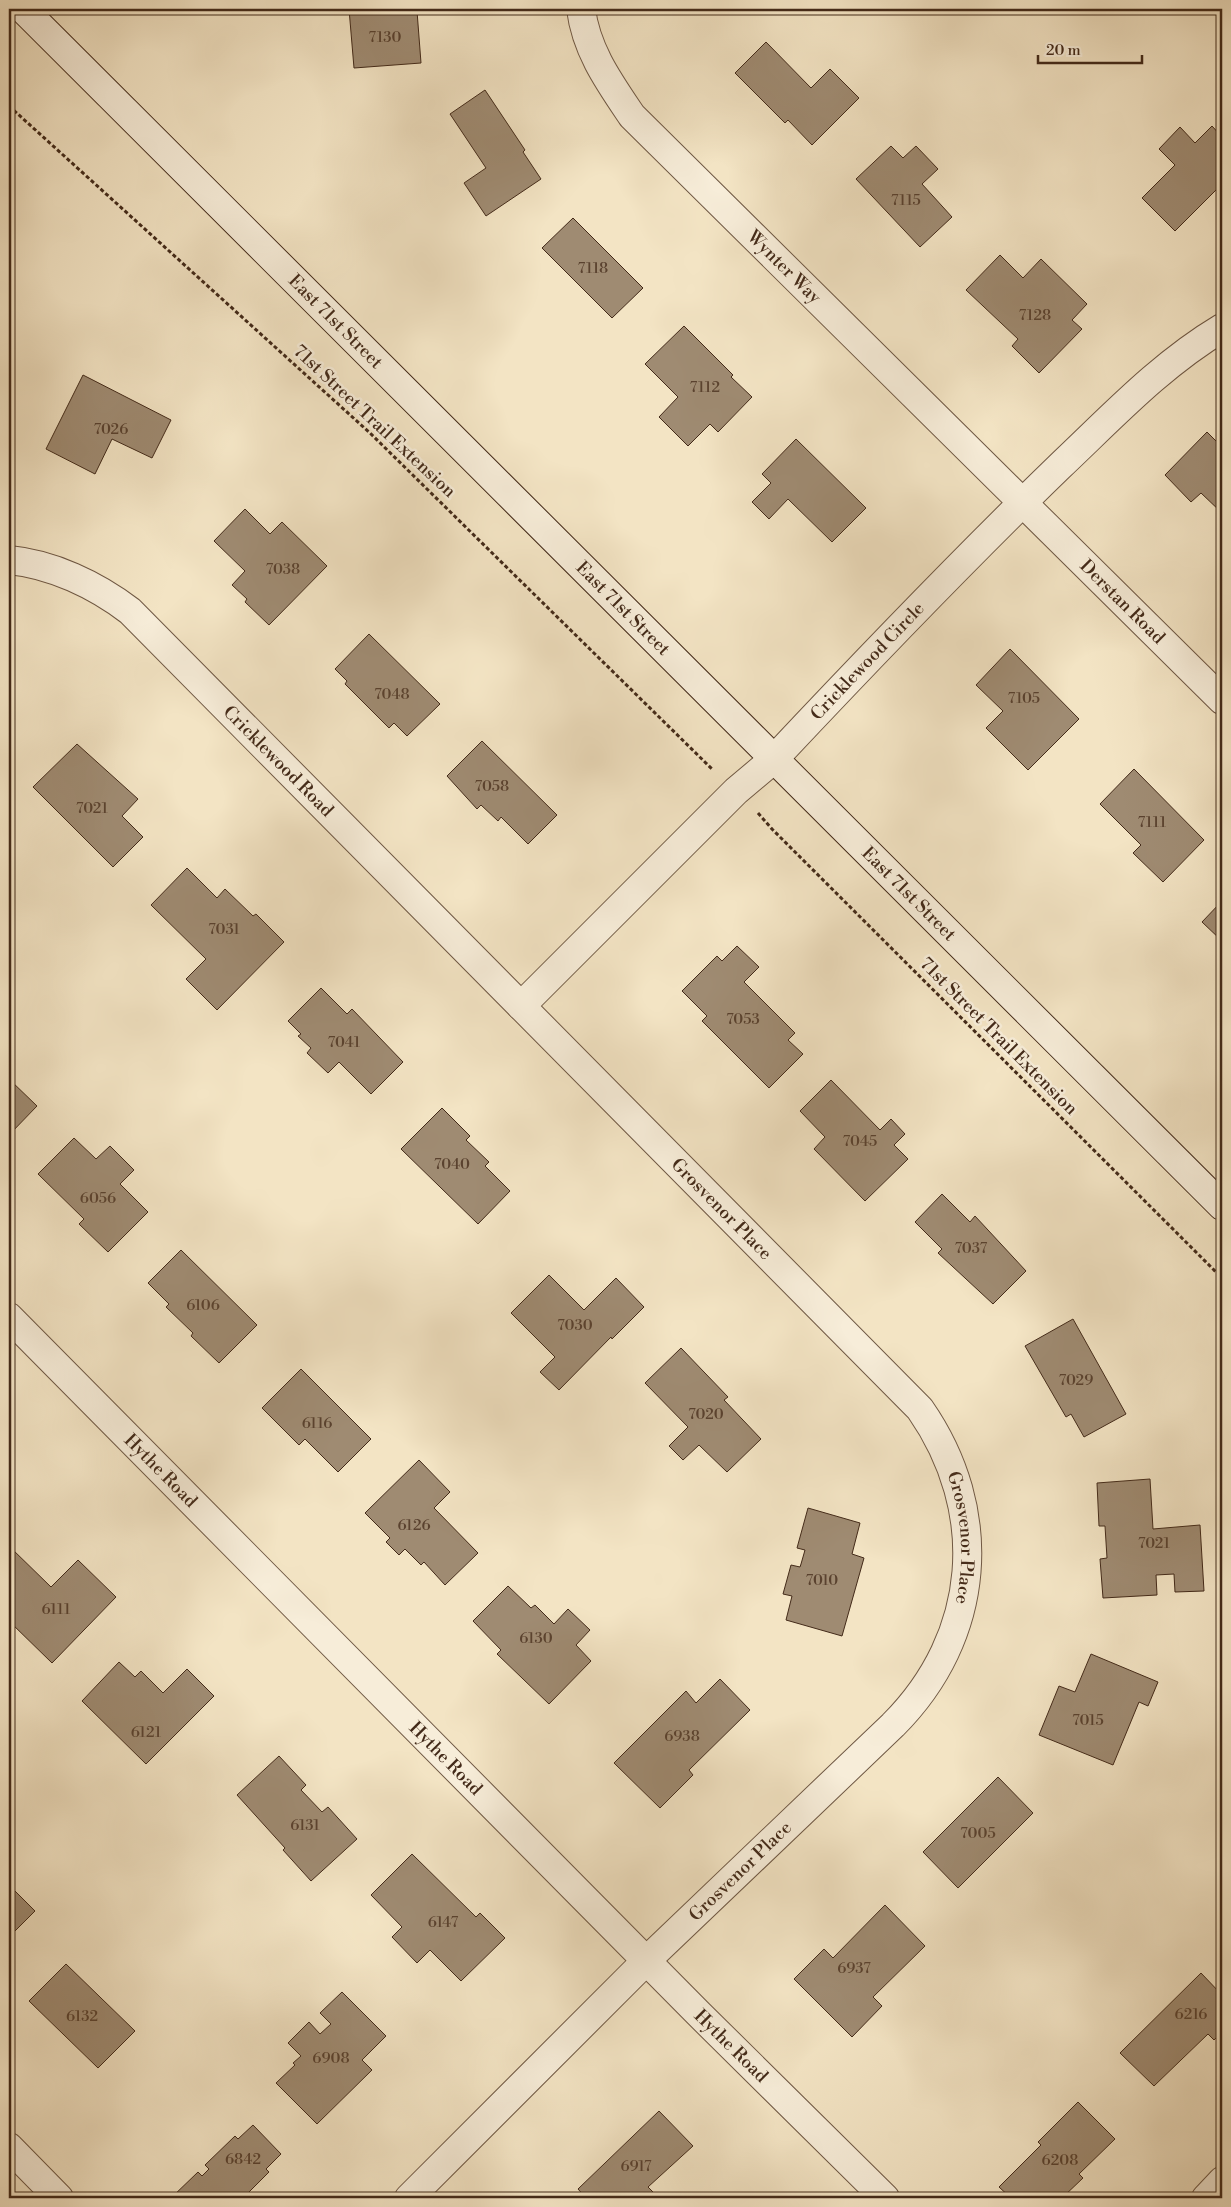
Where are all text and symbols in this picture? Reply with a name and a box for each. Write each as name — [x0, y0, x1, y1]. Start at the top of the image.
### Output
house number: 7130 — [369, 28, 401, 47]
scale bar — [1038, 32, 1142, 64]
text: 20 m — [1046, 41, 1081, 60]
house number: 7115 — [891, 191, 921, 210]
street label: Wynter Way — [741, 225, 826, 309]
house number: 7118 — [578, 259, 608, 278]
street label: East 71st Street — [283, 270, 388, 374]
house number: 7128 — [1019, 306, 1051, 325]
street label: 71st Street Trail Extension — [289, 340, 461, 503]
house number: 7112 — [690, 378, 720, 397]
house number: 7026 — [94, 420, 128, 439]
street label: Derstan Road — [1075, 555, 1170, 650]
street label: East 71st Street — [571, 556, 675, 661]
house number: 7038 — [266, 560, 300, 579]
street label: Cricklewood Circle — [806, 597, 930, 725]
house number: 7048 — [374, 685, 410, 704]
house number: 7105 — [1008, 689, 1040, 708]
street label: Cricklewood Road — [218, 701, 339, 822]
house number: 7058 — [475, 777, 509, 796]
house number: 7021 — [76, 799, 109, 818]
house number: 7111 — [1138, 813, 1167, 832]
street label: East 71st Street — [857, 842, 961, 946]
house number: 7031 — [208, 920, 240, 939]
street label: 71st Street Trail Extension — [915, 953, 1083, 1120]
house number: 7053 — [726, 1010, 760, 1029]
house number: 7041 — [328, 1033, 361, 1052]
house number: 7045 — [843, 1132, 877, 1151]
street label: Grosvenor Place — [666, 1153, 777, 1265]
house number: 7040 — [434, 1155, 470, 1174]
house number: 6056 — [80, 1189, 116, 1208]
house number: 7037 — [955, 1239, 988, 1258]
house number: 6106 — [186, 1296, 220, 1315]
house number: 7030 — [557, 1316, 593, 1335]
house number: 7029 — [1059, 1371, 1093, 1390]
house number: 7020 — [688, 1405, 724, 1424]
house number: 6116 — [302, 1414, 332, 1433]
street label: Hythe Road — [119, 1429, 203, 1513]
street label: Grosvenor Place — [941, 1468, 978, 1606]
house number: 6126 — [397, 1516, 431, 1535]
house number: 7021 — [1138, 1534, 1171, 1553]
house number: 7010 — [806, 1571, 838, 1590]
house number: 6111 — [41, 1600, 71, 1619]
house number: 6130 — [519, 1629, 553, 1648]
house number: 7015 — [1072, 1711, 1104, 1730]
street label: Hythe Road — [404, 1717, 488, 1801]
house number: 6121 — [131, 1723, 162, 1742]
house number: 6938 — [664, 1727, 700, 1746]
house number: 6131 — [290, 1816, 320, 1835]
street label: Grosvenor Place — [684, 1816, 797, 1926]
house number: 7005 — [960, 1824, 996, 1843]
house number: 6147 — [428, 1913, 459, 1932]
house number: 6937 — [837, 1959, 871, 1978]
street label: Hythe Road — [689, 2005, 773, 2088]
house number: 6216 — [1175, 2005, 1207, 2024]
house number: 6132 — [66, 2007, 98, 2026]
house number: 6908 — [312, 2049, 350, 2068]
house number: 6842 — [225, 2150, 261, 2169]
house number: 6208 — [1042, 2151, 1078, 2170]
house number: 6917 — [621, 2157, 652, 2176]

